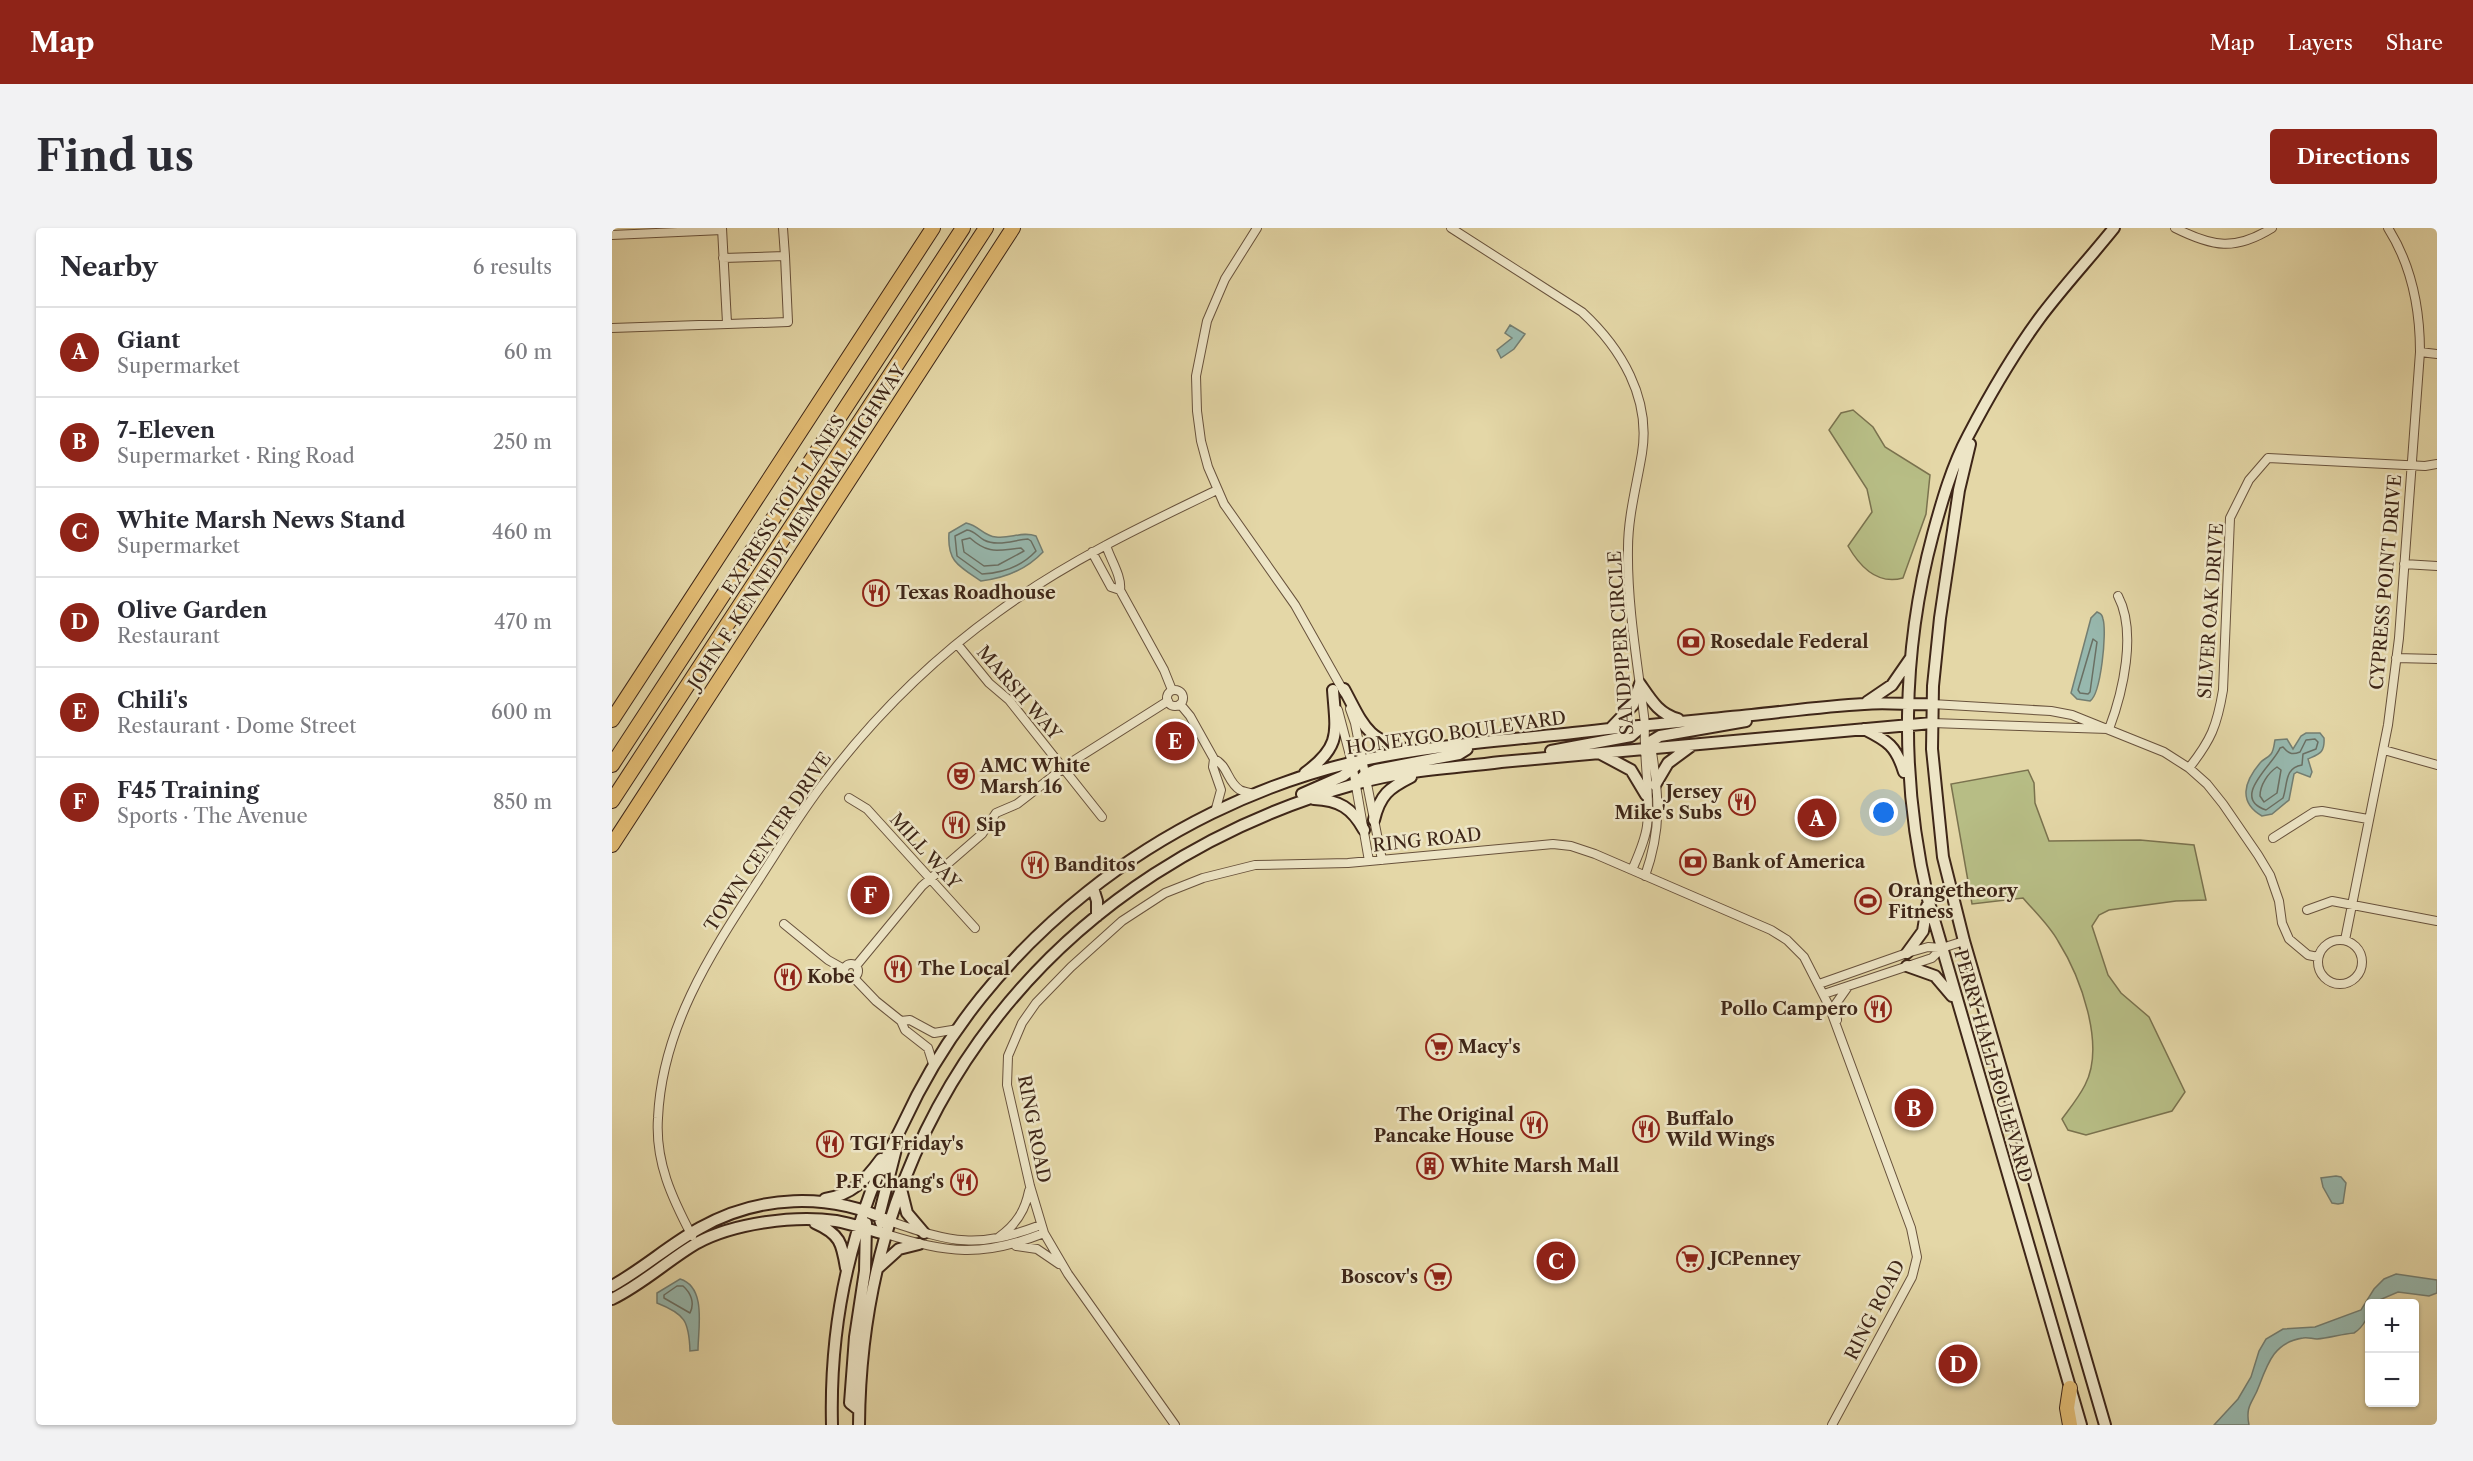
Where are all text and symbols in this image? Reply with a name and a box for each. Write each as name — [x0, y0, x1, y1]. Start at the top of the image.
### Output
text: Map — [30, 25, 94, 59]
text: Map — [2210, 30, 2255, 55]
text: Layers — [2288, 30, 2353, 55]
text: Share — [2386, 30, 2443, 55]
button: Directions — [2270, 129, 2437, 184]
text: Find us — [36, 130, 194, 182]
text: Nearby — [60, 251, 158, 283]
text: 6 results — [473, 255, 552, 279]
text: Giant — [117, 327, 180, 354]
text: A — [72, 340, 87, 364]
text: 60 m — [504, 340, 552, 364]
text: Supermarket — [117, 354, 240, 378]
street label: JOHN F. KENNEDY MEMORIAL HIGHWAY — [682, 359, 911, 696]
street label: EXPRESS TOLL LANES — [718, 411, 850, 599]
text: 7-Eleven — [117, 417, 215, 444]
text: B — [72, 430, 87, 454]
text: 250 m — [493, 430, 552, 454]
text: Supermarket · Ring Road — [117, 444, 355, 468]
street label: CYPRESS POINT DRIVE — [2366, 473, 2406, 691]
text: White Marsh News Stand — [117, 507, 405, 534]
text: C — [71, 520, 88, 544]
text: 460 m — [492, 520, 552, 544]
street label: SILVER OAK DRIVE — [2194, 522, 2228, 700]
text: Supermarket — [117, 534, 240, 558]
street label: SANDPIPER CIRCLE — [1604, 550, 1638, 736]
restaurant icon: Texas Roadhouse — [861, 578, 891, 608]
place label: Texas Roadhouse — [896, 582, 1056, 604]
text: Olive Garden — [117, 597, 267, 624]
text: D — [71, 610, 88, 634]
text: 470 m — [494, 610, 552, 634]
text: Restaurant — [117, 624, 220, 648]
bank icon: Rosedale Federal — [1676, 627, 1706, 657]
place label: Rosedale Federal — [1710, 631, 1869, 653]
street label: MARSH WAY — [972, 641, 1067, 746]
text: Chili's — [117, 687, 188, 714]
text: E — [72, 700, 87, 724]
text: 600 m — [491, 700, 552, 724]
street label: HONEYGO BOULEVARD — [1345, 707, 1567, 759]
text: Restaurant · Dome Street — [117, 714, 356, 738]
pin: E — [1156, 718, 1194, 764]
street label: TOWN CENTER DRIVE — [700, 748, 836, 936]
place label: AMC White Marsh 16 — [979, 755, 1090, 798]
theatre icon: AMC White Marsh 16 — [946, 761, 976, 791]
text: F45 Training — [117, 777, 259, 804]
place label: Jersey Mike's Subs — [1614, 781, 1723, 824]
restaurant icon: Jersey Mike's Subs — [1727, 787, 1757, 817]
text: F — [73, 790, 86, 814]
text: 850 m — [493, 790, 552, 814]
pin: A — [1798, 796, 1836, 840]
your location — [1869, 798, 1898, 827]
text: Sports · The Avenue — [117, 804, 308, 828]
street label: MILL WAY — [885, 808, 966, 895]
restaurant icon: Sip — [941, 810, 971, 840]
place label: Sip — [976, 814, 1006, 836]
street label: RING ROAD — [1372, 823, 1482, 857]
bank icon: Bank of America — [1678, 847, 1708, 877]
restaurant icon: Banditos — [1020, 850, 1050, 880]
place label: Bank of America — [1712, 851, 1866, 873]
place label: Banditos — [1054, 854, 1136, 876]
pin: F — [850, 872, 890, 918]
place label: Orangetheory Fitness — [1888, 880, 2018, 923]
sports icon: Orangetheory Fitness — [1853, 886, 1883, 916]
street label: PERRY HALL BOULEVARD — [1949, 947, 2037, 1185]
restaurant icon: The Local — [883, 954, 913, 984]
place label: The Local — [918, 958, 1010, 980]
restaurant icon: Kobe — [773, 962, 803, 992]
place label: Kobe — [807, 966, 855, 988]
restaurant icon: Pollo Campero — [1863, 994, 1893, 1024]
place label: Pollo Campero — [1720, 998, 1858, 1020]
supermarket icon: Macy's — [1424, 1032, 1454, 1062]
place label: Macy's — [1458, 1036, 1520, 1058]
street label: RING ROAD — [1013, 1073, 1055, 1185]
pin: B — [1894, 1086, 1934, 1130]
place label: The Original Pancake House — [1374, 1104, 1514, 1147]
place label: Buffalo Wild Wings — [1665, 1108, 1775, 1151]
restaurant icon: The Original Pancake House — [1519, 1110, 1549, 1140]
restaurant icon: Buffalo Wild Wings — [1631, 1114, 1661, 1144]
restaurant icon: TGI Friday's — [815, 1129, 845, 1159]
place label: TGI Friday's — [850, 1133, 964, 1155]
building icon: White Marsh Mall — [1415, 1151, 1445, 1181]
place label: White Marsh Mall — [1449, 1155, 1619, 1177]
restaurant icon: P.F. Chang's — [949, 1167, 979, 1197]
place label: P.F. Chang's — [835, 1171, 944, 1193]
pin: C — [1536, 1238, 1576, 1284]
supermarket icon: JCPenney — [1675, 1244, 1705, 1274]
place label: JCPenney — [1707, 1248, 1801, 1270]
street label: RING ROAD — [1840, 1256, 1910, 1364]
supermarket icon: Boscov's — [1423, 1262, 1453, 1292]
place label: Boscov's — [1341, 1266, 1418, 1288]
map controls — [2365, 1299, 2419, 1407]
button: + — [2365, 1299, 2419, 1353]
pin: D — [1938, 1342, 1978, 1386]
button: − — [2365, 1353, 2419, 1407]

